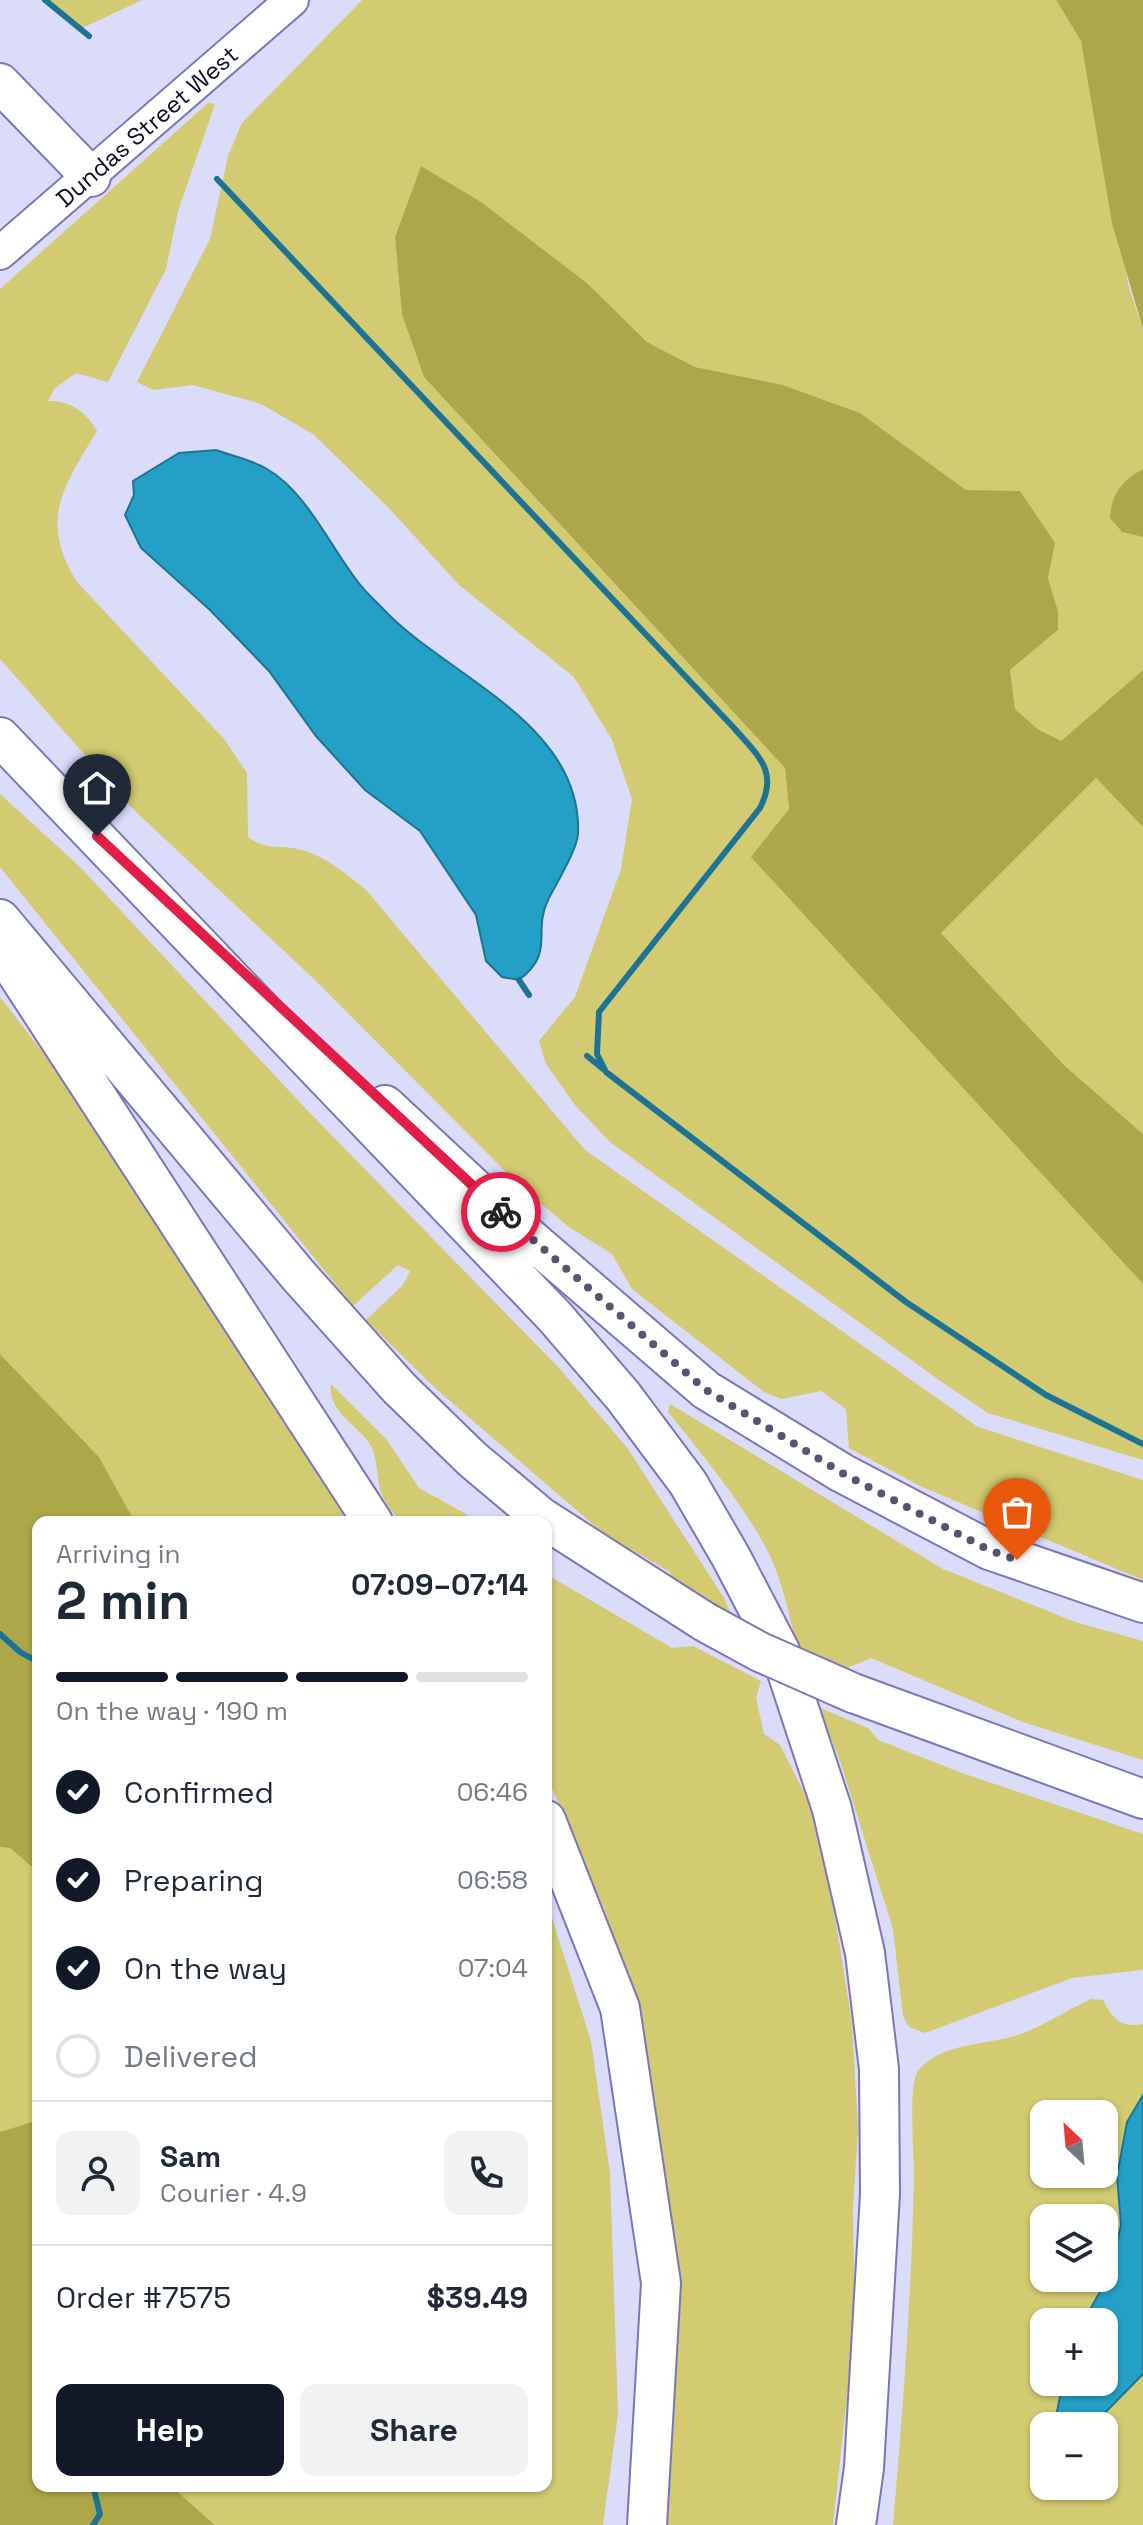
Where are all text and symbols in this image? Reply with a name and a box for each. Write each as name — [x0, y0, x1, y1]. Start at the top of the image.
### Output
street label: Dundas Street West — [49, 39, 244, 213]
pin — [63, 754, 131, 836]
icon: home — [75, 766, 119, 810]
courier — [461, 1172, 541, 1252]
icon: bike — [479, 1190, 523, 1234]
pin — [983, 1478, 1051, 1560]
icon: bag — [995, 1490, 1039, 1534]
text: Arriving in — [56, 1537, 180, 1571]
text: 07:09–07:14 — [351, 1565, 528, 1604]
text: 2 min — [56, 1568, 190, 1634]
text: On the way · 190 m — [56, 1694, 288, 1728]
icon: check — [56, 1770, 100, 1814]
text: Confirmed — [124, 1773, 274, 1812]
text: 06:46 — [457, 1775, 528, 1809]
icon: check — [56, 1858, 100, 1902]
text: Preparing — [124, 1861, 263, 1900]
text: 06:58 — [457, 1863, 528, 1897]
icon: check — [56, 1946, 100, 1990]
text: On the way — [124, 1949, 287, 1988]
text: 07:04 — [458, 1951, 528, 1985]
text: Delivered — [124, 2037, 258, 2076]
north arrow — [1030, 2100, 1118, 2188]
map controls — [1030, 2100, 1118, 2500]
button: person — [56, 2131, 140, 2215]
button: phone — [444, 2131, 528, 2215]
text: Sam — [160, 2137, 221, 2176]
text: Courier · 4.9 — [160, 2176, 307, 2210]
button: layers — [1030, 2204, 1118, 2292]
text: Order #7575 — [56, 2278, 231, 2317]
text: $39.49 — [427, 2278, 528, 2317]
button: + — [1030, 2308, 1118, 2396]
button: Help — [56, 2384, 284, 2476]
button: Share — [300, 2384, 528, 2476]
button: − — [1030, 2412, 1118, 2500]

